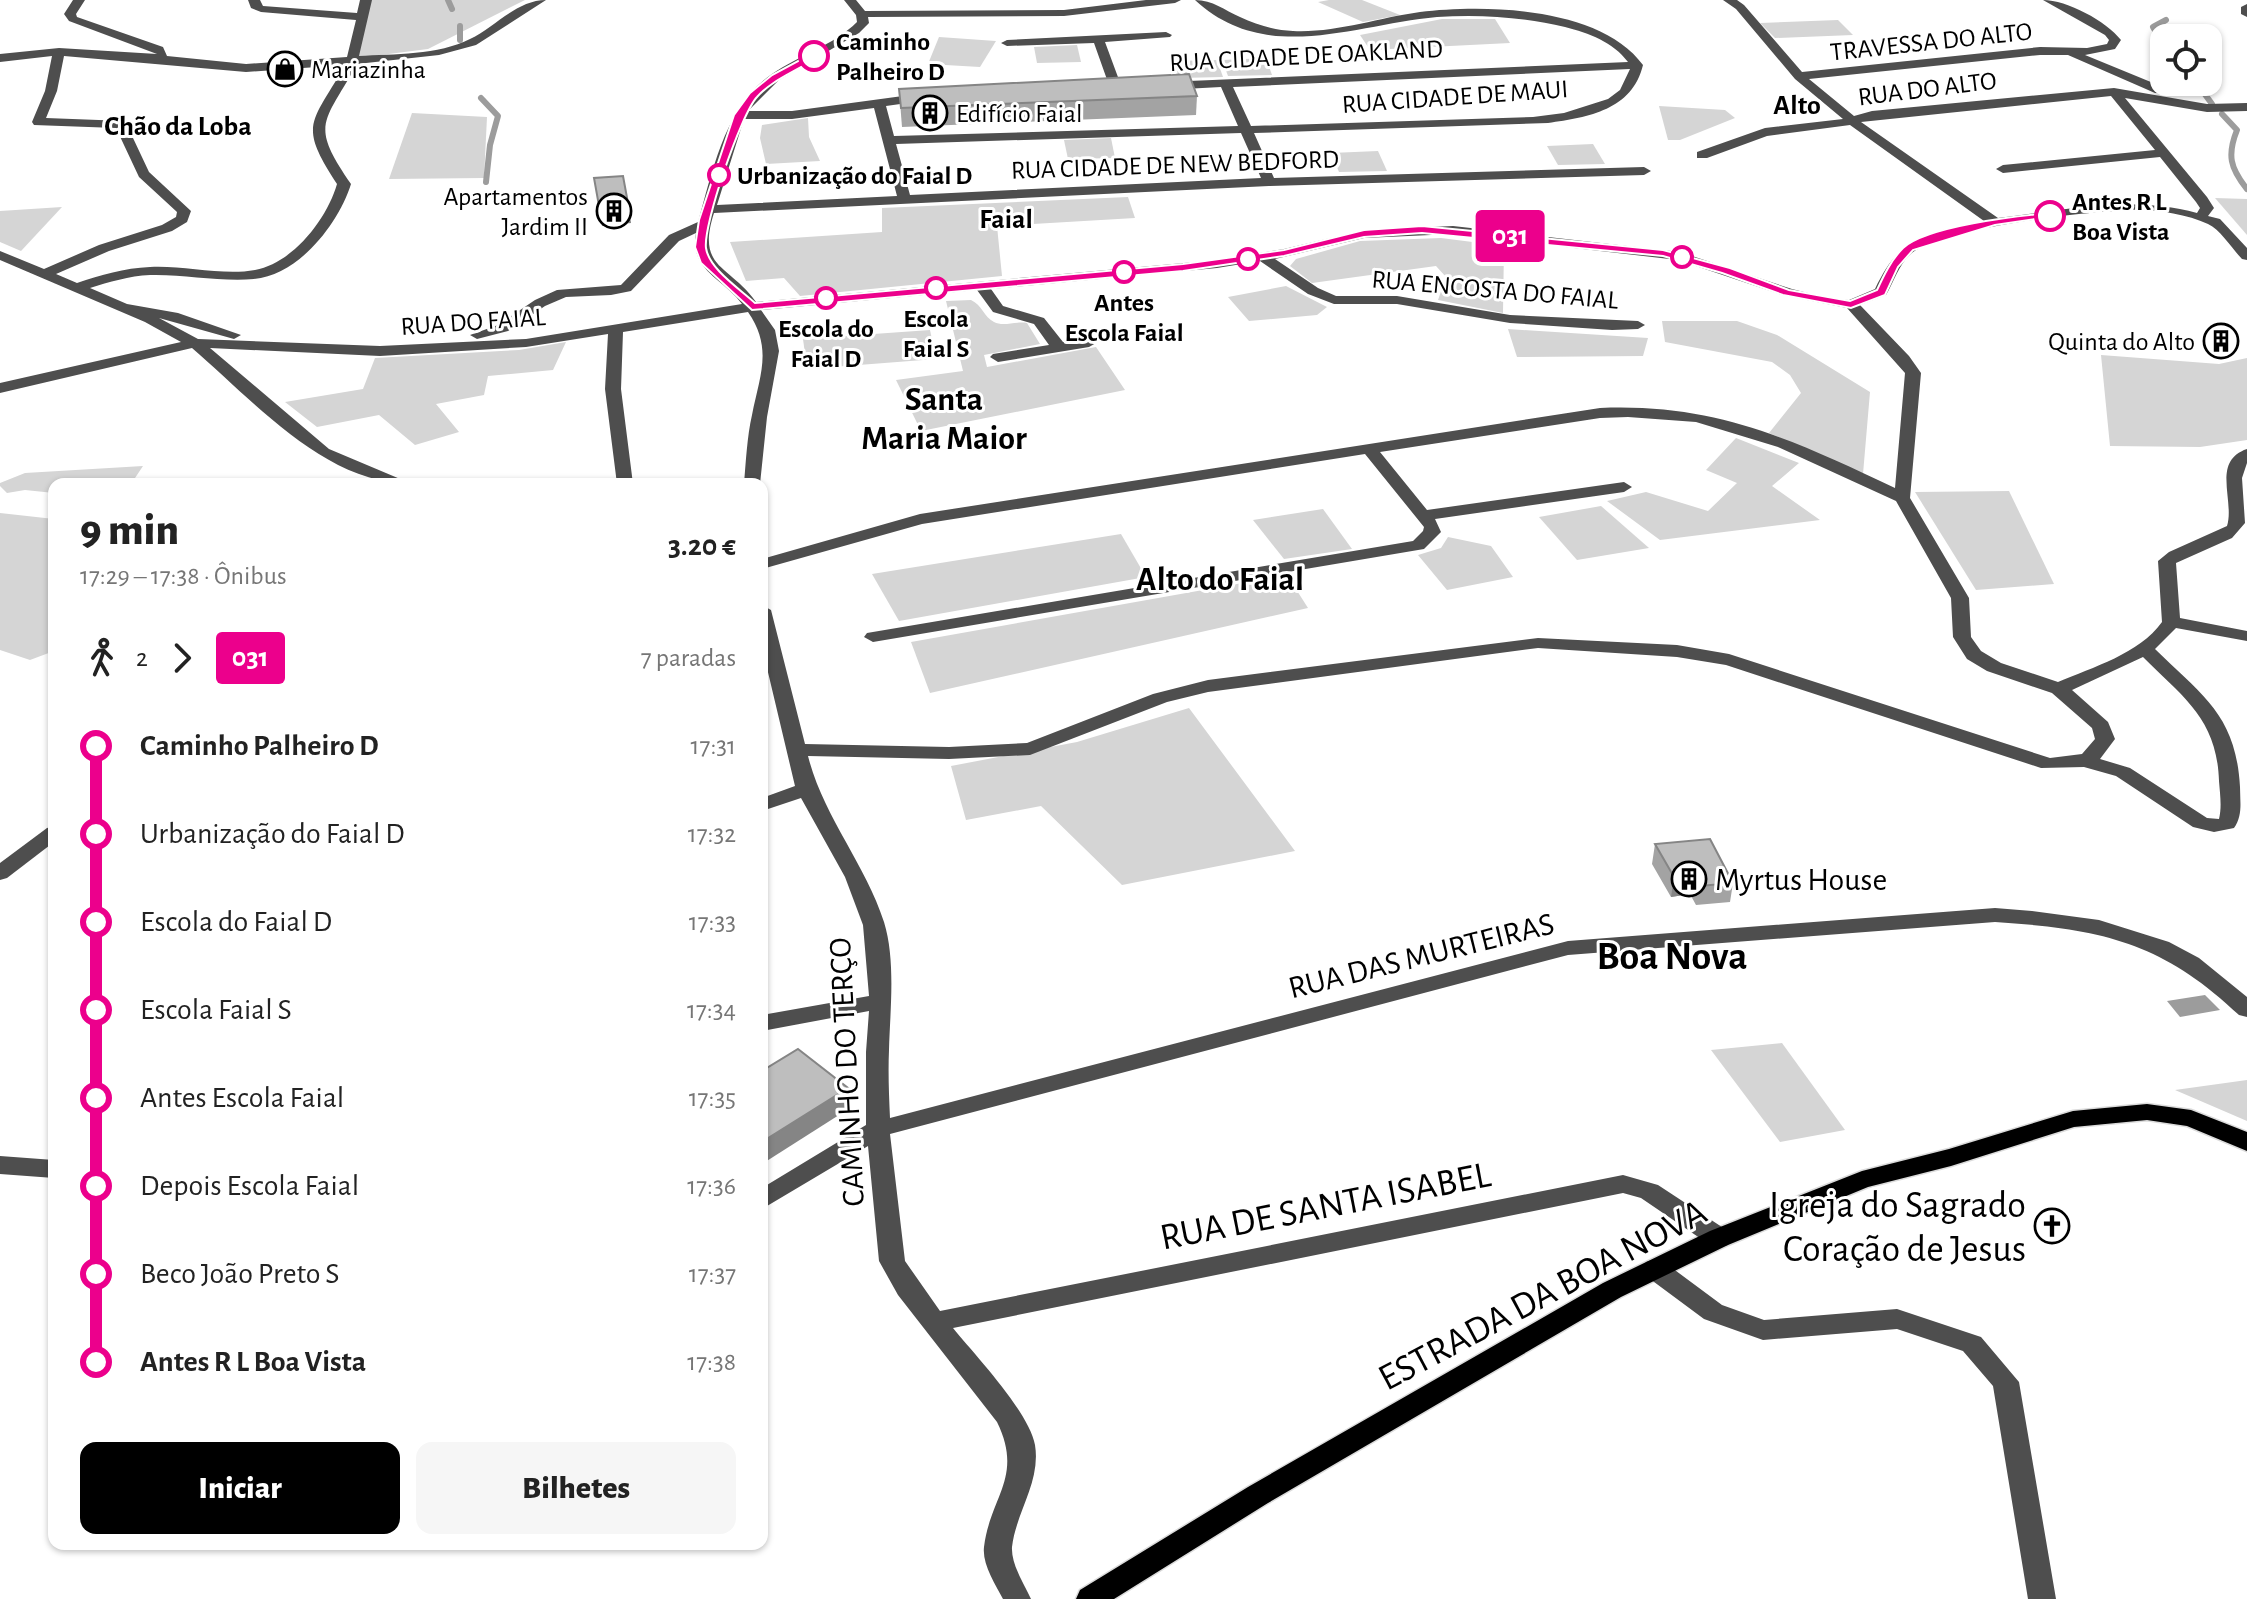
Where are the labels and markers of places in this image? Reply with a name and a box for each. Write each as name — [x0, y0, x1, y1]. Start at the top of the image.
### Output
place label: Caminho Palheiro D — [836, 29, 945, 85]
marker: Caminho Palheiro D — [799, 41, 829, 71]
shop icon: Mariazinha — [266, 50, 304, 88]
place label: Mariazinha — [311, 57, 426, 83]
building icon: Edifício Faial — [911, 94, 949, 132]
place label: Edifício Faial — [956, 101, 1082, 127]
place label: Urbanização do Faial D — [737, 163, 972, 189]
marker: Urbanização do Faial D — [708, 164, 730, 186]
place label: Apartamentos Jardim II — [444, 184, 588, 240]
place label: Antes R L Boa Vista — [2072, 189, 2170, 245]
building icon: Apartamentos Jardim II — [595, 192, 633, 230]
marker: Antes R L Boa Vista — [2035, 201, 2065, 231]
unlabelled marker — [1671, 246, 1693, 268]
unlabelled marker — [1237, 248, 1259, 270]
marker: Antes Escola Faial — [1113, 261, 1135, 283]
marker: Escola Faial S — [925, 277, 947, 299]
marker: Escola do Faial D — [815, 287, 837, 309]
place label: Antes Escola Faial — [1064, 290, 1184, 346]
place label: Escola Faial S — [903, 306, 969, 362]
place label: Escola do Faial D — [778, 316, 874, 372]
building icon: Quinta do Alto — [2202, 322, 2240, 360]
place label: Quinta do Alto — [2048, 329, 2195, 355]
building icon: Myrtus House — [1670, 860, 1708, 898]
place label: Myrtus House — [1715, 864, 1887, 896]
place label: Igreja do Sagrado Coração de Jesus — [1769, 1187, 2026, 1269]
church icon: Igreja do Sagrado Coração de Jesus — [2033, 1207, 2071, 1245]

